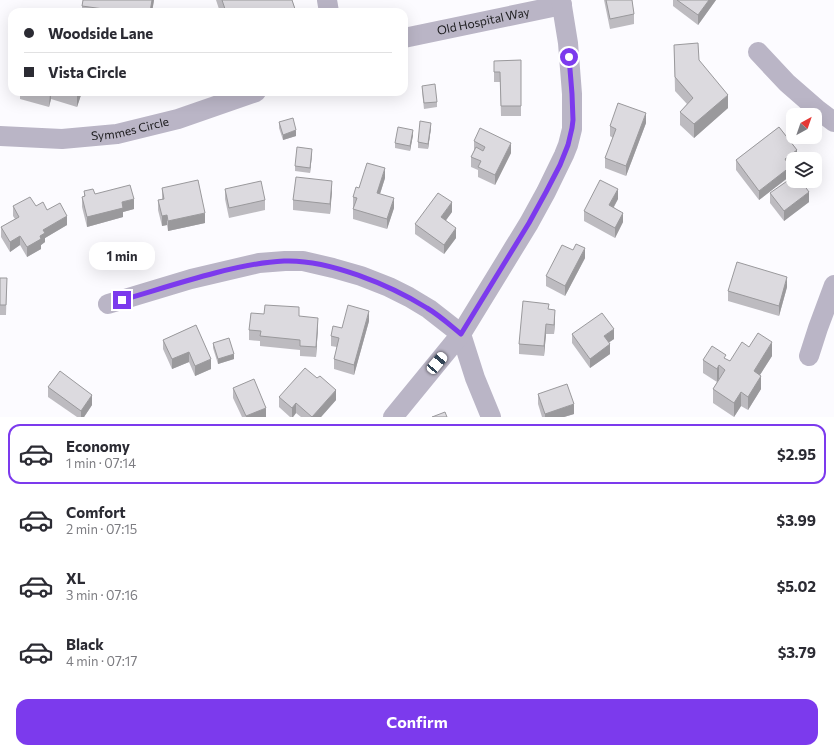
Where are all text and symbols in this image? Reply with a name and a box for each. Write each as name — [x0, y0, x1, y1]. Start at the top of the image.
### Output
street label: Old Hospital Way — [435, 4, 531, 37]
text: Woodside Lane — [48, 24, 153, 42]
route start — [560, 48, 578, 66]
text: Vista Circle — [48, 63, 127, 81]
north arrow — [786, 108, 822, 144]
map controls — [786, 108, 822, 188]
street label: Symmes Circle — [90, 113, 170, 142]
button: layers — [786, 152, 822, 188]
callout: 1 min — [89, 242, 155, 270]
text: 1 min — [107, 248, 137, 264]
route end — [113, 291, 131, 309]
car — [425, 350, 449, 376]
icon: car — [18, 436, 54, 472]
text: Economy — [66, 437, 130, 455]
text: $2.95 — [777, 445, 816, 463]
text: 1 min · 07:14 — [66, 455, 136, 471]
icon: car — [18, 502, 54, 538]
text: Comfort — [66, 503, 126, 521]
text: $3.99 — [777, 511, 816, 529]
text: 2 min · 07:15 — [66, 521, 137, 537]
icon: car — [18, 568, 54, 604]
text: XL — [66, 569, 85, 587]
text: $5.02 — [777, 577, 816, 595]
text: 3 min · 07:16 — [66, 587, 138, 603]
icon: car — [18, 634, 54, 670]
text: Black — [66, 635, 104, 653]
text: $3.79 — [778, 643, 816, 661]
text: 4 min · 07:17 — [66, 653, 137, 669]
button: Confirm — [16, 699, 818, 745]

